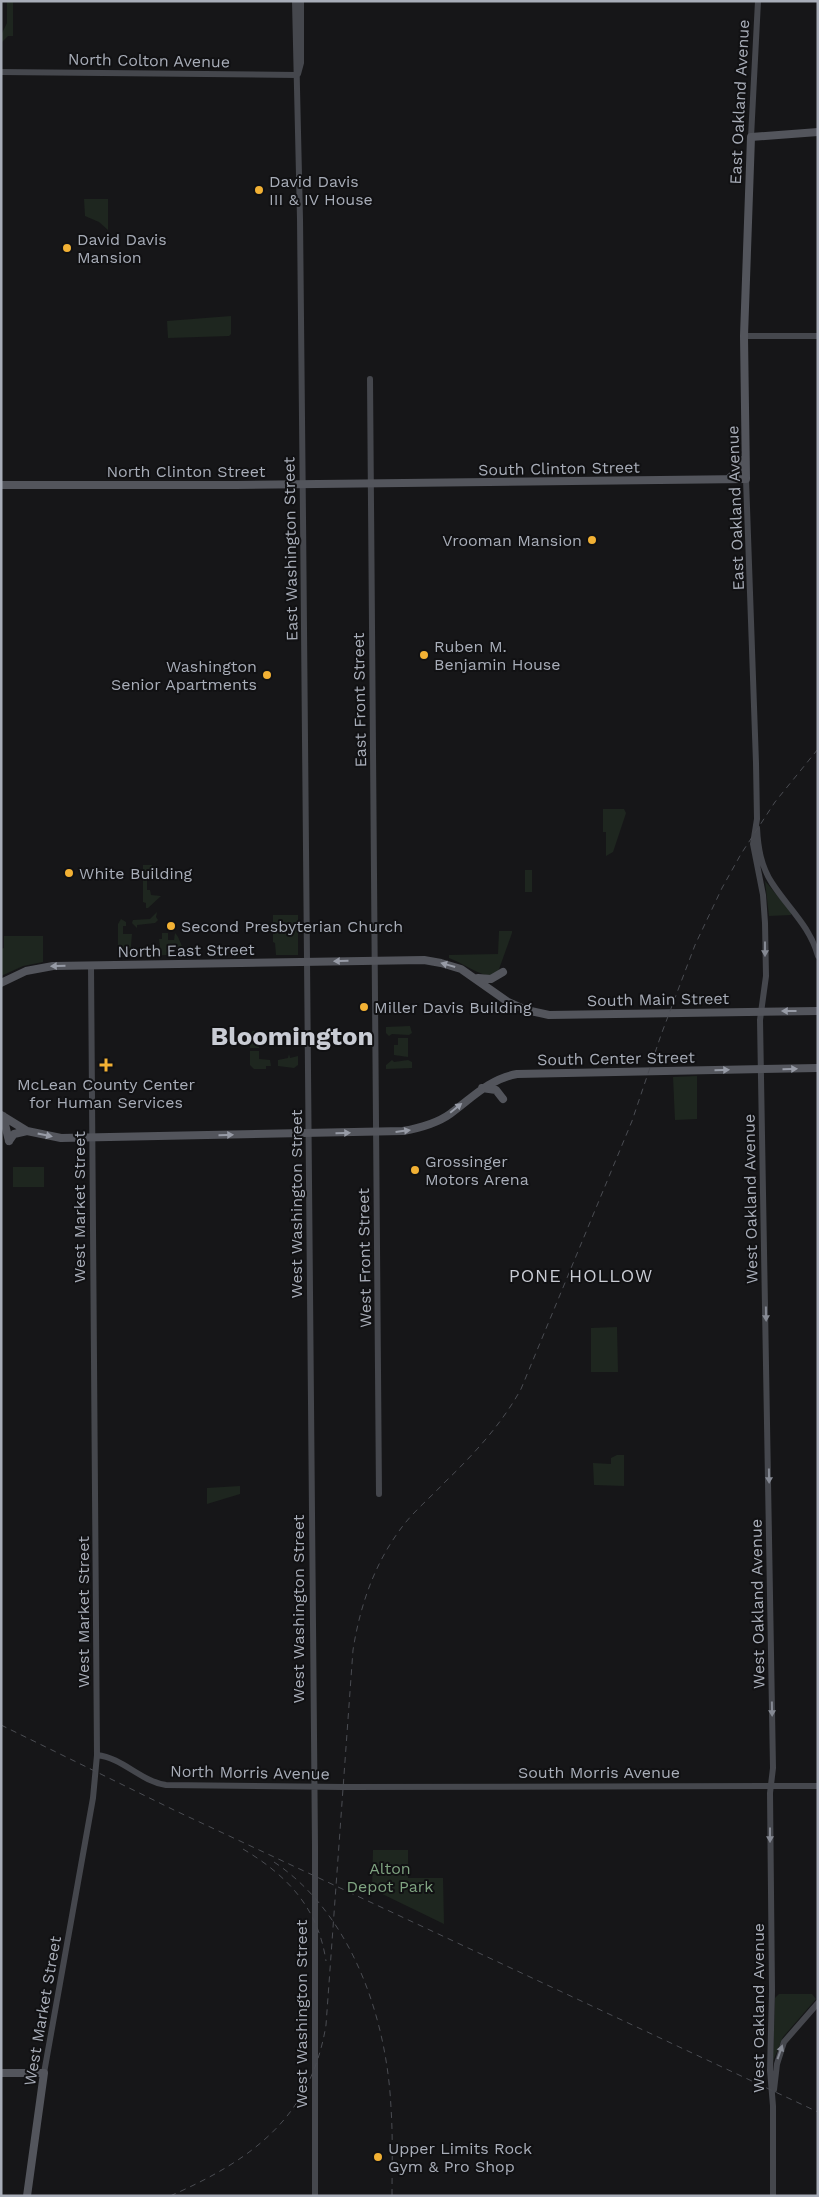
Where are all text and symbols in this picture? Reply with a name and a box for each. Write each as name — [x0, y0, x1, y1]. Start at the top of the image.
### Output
street label: East Oakland Avenue — [726, 19, 753, 185]
street label: North Colton Avenue — [68, 50, 230, 71]
place label: David Davis III & IV House — [269, 172, 373, 209]
marker: David Davis III & IV House — [253, 184, 265, 196]
place label: David Davis Mansion — [77, 230, 167, 267]
marker: David Davis Mansion — [61, 242, 73, 254]
street label: East Oakland Avenue — [723, 425, 748, 591]
street label: East Washington Street — [279, 457, 302, 641]
street label: South Clinton Street — [478, 458, 640, 479]
street label: North Clinton Street — [106, 462, 266, 481]
place label: Vrooman Mansion — [442, 531, 582, 550]
marker: Vrooman Mansion — [586, 534, 598, 546]
street label: East Front Street — [349, 632, 370, 768]
place label: Ruben M. Benjamin House — [434, 637, 561, 674]
marker: Ruben M. Benjamin House — [418, 649, 430, 661]
place label: Washington Senior Apartments — [111, 657, 257, 694]
marker: Washington Senior Apartments — [261, 669, 273, 681]
place label: White Building — [79, 864, 193, 883]
marker: White Building — [63, 867, 75, 879]
place label: Second Presbyterian Church — [181, 917, 403, 936]
marker: Second Presbyterian Church — [165, 920, 177, 932]
street label: North East Street — [117, 940, 255, 961]
one-way arrow — [761, 942, 769, 958]
one-way arrow — [333, 957, 349, 965]
one-way arrow — [440, 960, 455, 968]
one-way arrow — [50, 962, 66, 970]
street label: South Main Street — [587, 989, 730, 1010]
place label: Miller Davis Building — [374, 998, 532, 1017]
marker: Miller Davis Building — [358, 1001, 370, 1013]
one-way arrow — [781, 1007, 797, 1015]
district label: Bloomington — [210, 1021, 374, 1051]
street label: South Center Street — [537, 1048, 695, 1069]
marker: McLean County Center for Human Services — [99, 1058, 113, 1072]
one-way arrow — [782, 1064, 798, 1072]
one-way arrow — [714, 1066, 730, 1074]
place label: McLean County Center for Human Services — [17, 1075, 196, 1112]
one-way arrow — [450, 1103, 463, 1114]
street label: West Washington Street — [287, 1109, 306, 1298]
street label: West Oakland Avenue — [740, 1114, 761, 1284]
one-way arrow — [395, 1127, 411, 1135]
one-way arrow — [335, 1129, 351, 1137]
one-way arrow — [37, 1131, 53, 1139]
street label: West Market Street — [70, 1131, 89, 1283]
one-way arrow — [218, 1131, 234, 1139]
place label: Grossinger Motors Arena — [425, 1152, 529, 1189]
marker: Grossinger Motors Arena — [409, 1164, 421, 1176]
street label: West Front Street — [354, 1188, 375, 1328]
district label: PONE HOLLOW — [509, 1265, 653, 1286]
one-way arrow — [762, 1306, 770, 1322]
one-way arrow — [765, 1468, 773, 1484]
street label: West Washington Street — [289, 1514, 308, 1703]
street label: West Oakland Avenue — [747, 1519, 768, 1689]
street label: West Market Street — [74, 1536, 93, 1688]
one-way arrow — [768, 1701, 776, 1717]
street label: North Morris Avenue — [170, 1762, 330, 1783]
street label: South Morris Avenue — [518, 1763, 680, 1782]
one-way arrow — [766, 1827, 774, 1843]
park label: Alton Depot Park — [347, 1859, 433, 1896]
street label: West Washington Street — [292, 1919, 311, 2108]
street label: West Oakland Avenue — [749, 1923, 768, 2093]
street label: West Market Street — [20, 1934, 65, 2088]
one-way arrow — [776, 2044, 784, 2059]
place label: Upper Limits Rock Gym & Pro Shop — [388, 2139, 532, 2176]
marker: Upper Limits Rock Gym & Pro Shop — [372, 2151, 384, 2163]

